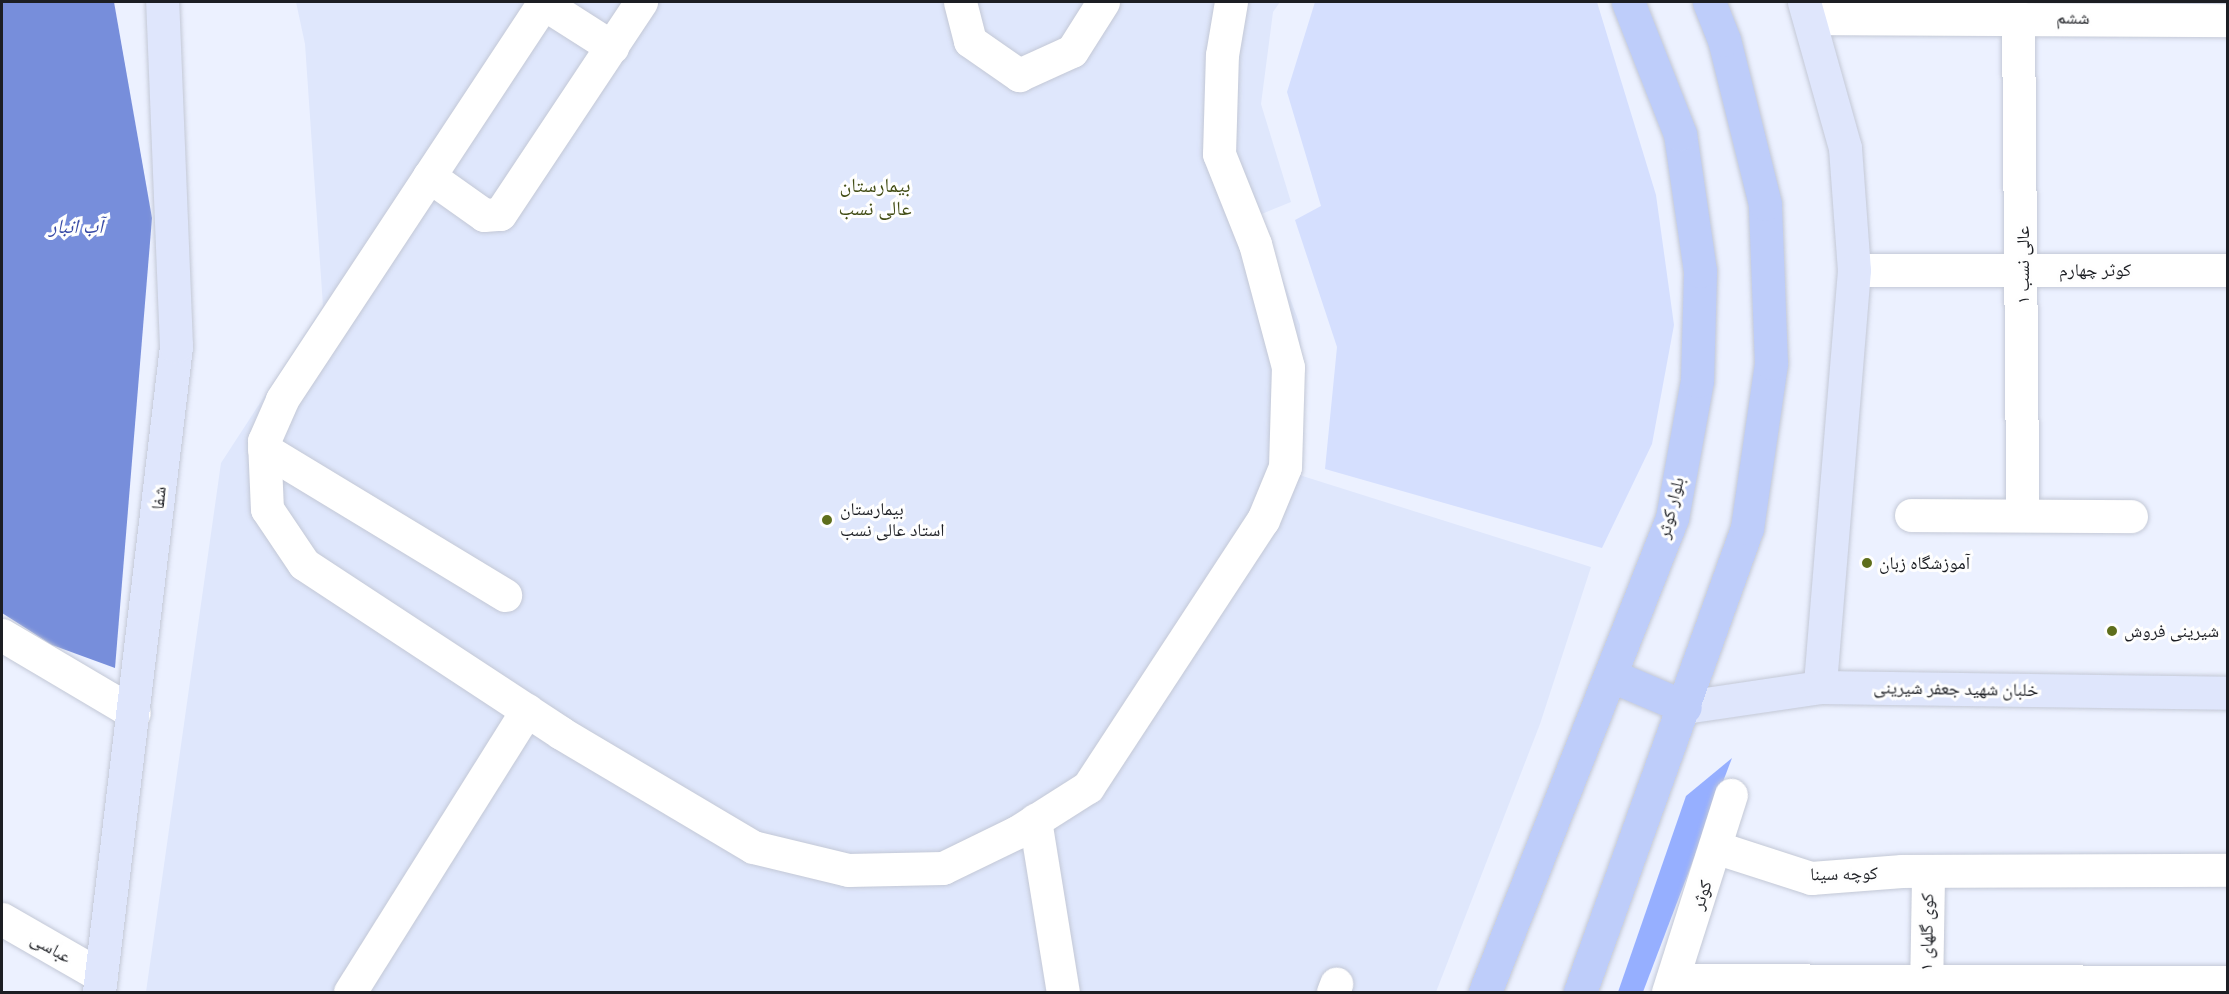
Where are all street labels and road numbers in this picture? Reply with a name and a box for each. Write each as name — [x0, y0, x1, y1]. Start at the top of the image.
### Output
street label: ششم — [2056, 7, 2090, 29]
street label: عالی نسب ۱ — [2012, 226, 2034, 304]
street label: کوثر چهارم — [2059, 259, 2131, 281]
street label: بلوار کوثر — [1653, 475, 1689, 541]
street label: شفا — [147, 485, 171, 511]
street label: خلبان شهید جعفر شیرینی — [1873, 677, 2039, 701]
street label: کوچه سینا — [1810, 863, 1878, 885]
street label: کوثر — [1687, 878, 1717, 912]
street label: کوی گلهای ۱ — [1916, 893, 1938, 971]
street label: عباسی — [27, 928, 75, 968]

